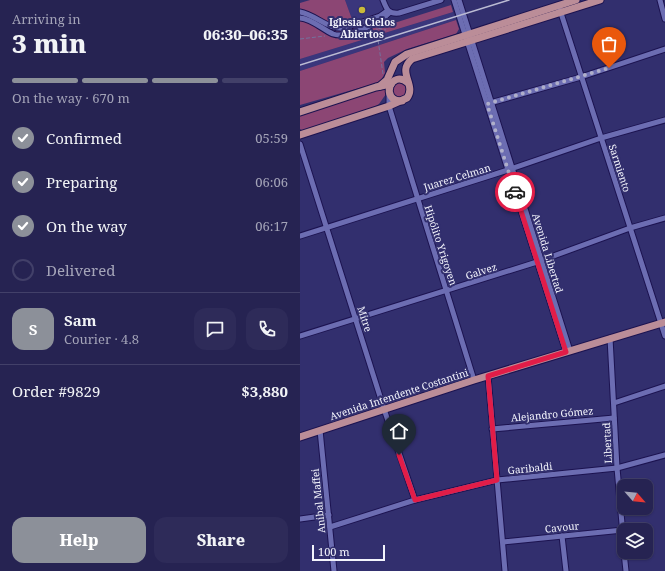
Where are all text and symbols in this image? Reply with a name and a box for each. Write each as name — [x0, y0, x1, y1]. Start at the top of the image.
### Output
marker: Iglesia Cielos Abiertos — [357, 5, 367, 15]
text: Arriving in — [12, 10, 81, 28]
place label: Iglesia Cielos Abiertos — [329, 15, 395, 41]
text: 06:30–06:35 — [203, 24, 288, 44]
text: 3 min — [12, 25, 87, 61]
pin — [592, 27, 626, 68]
icon: bag — [598, 33, 620, 55]
text: On the way · 670 m — [12, 89, 130, 107]
icon: check — [12, 127, 34, 149]
text: Confirmed — [46, 128, 122, 148]
text: 05:59 — [255, 129, 288, 147]
street label: Sarmiento — [606, 142, 634, 194]
street label: Juarez Celman — [421, 160, 493, 194]
icon: check — [12, 171, 34, 193]
text: Preparing — [46, 172, 117, 192]
courier — [495, 172, 535, 212]
text: 06:06 — [255, 173, 288, 191]
icon: car — [504, 181, 526, 203]
street label: Hipólito Yrigoyen — [421, 203, 461, 288]
street label: Avenida Libertad — [529, 211, 567, 295]
icon: check — [12, 215, 34, 237]
text: On the way — [46, 216, 127, 236]
text: 06:17 — [255, 217, 288, 235]
street label: Galvez — [464, 259, 498, 283]
text: Delivered — [46, 260, 115, 280]
street label: Mitre — [354, 304, 376, 334]
button: chat — [194, 308, 236, 350]
button: phone — [246, 308, 288, 350]
text: Sam — [64, 310, 96, 330]
text: S — [29, 319, 37, 339]
text: Courier · 4.8 — [64, 330, 139, 348]
street label: Avenida Intendente Costantini — [328, 365, 471, 423]
text: Order #9829 — [12, 381, 100, 401]
text: $3,880 — [241, 381, 288, 401]
street label: Alejandro Gómez — [510, 403, 594, 425]
pin — [382, 414, 416, 455]
icon: home — [388, 420, 410, 442]
street label: Libertad — [599, 422, 615, 464]
street label: Garibaldi — [507, 459, 554, 477]
street label: Anibal Maffei — [308, 467, 328, 534]
north arrow — [617, 479, 653, 515]
map controls — [617, 479, 653, 559]
button: Help — [12, 517, 146, 563]
button: Share — [154, 517, 288, 563]
street label: Cavour — [544, 518, 580, 536]
button: layers — [617, 523, 653, 559]
scale bar — [312, 543, 385, 562]
text: 100 m — [318, 544, 350, 559]

